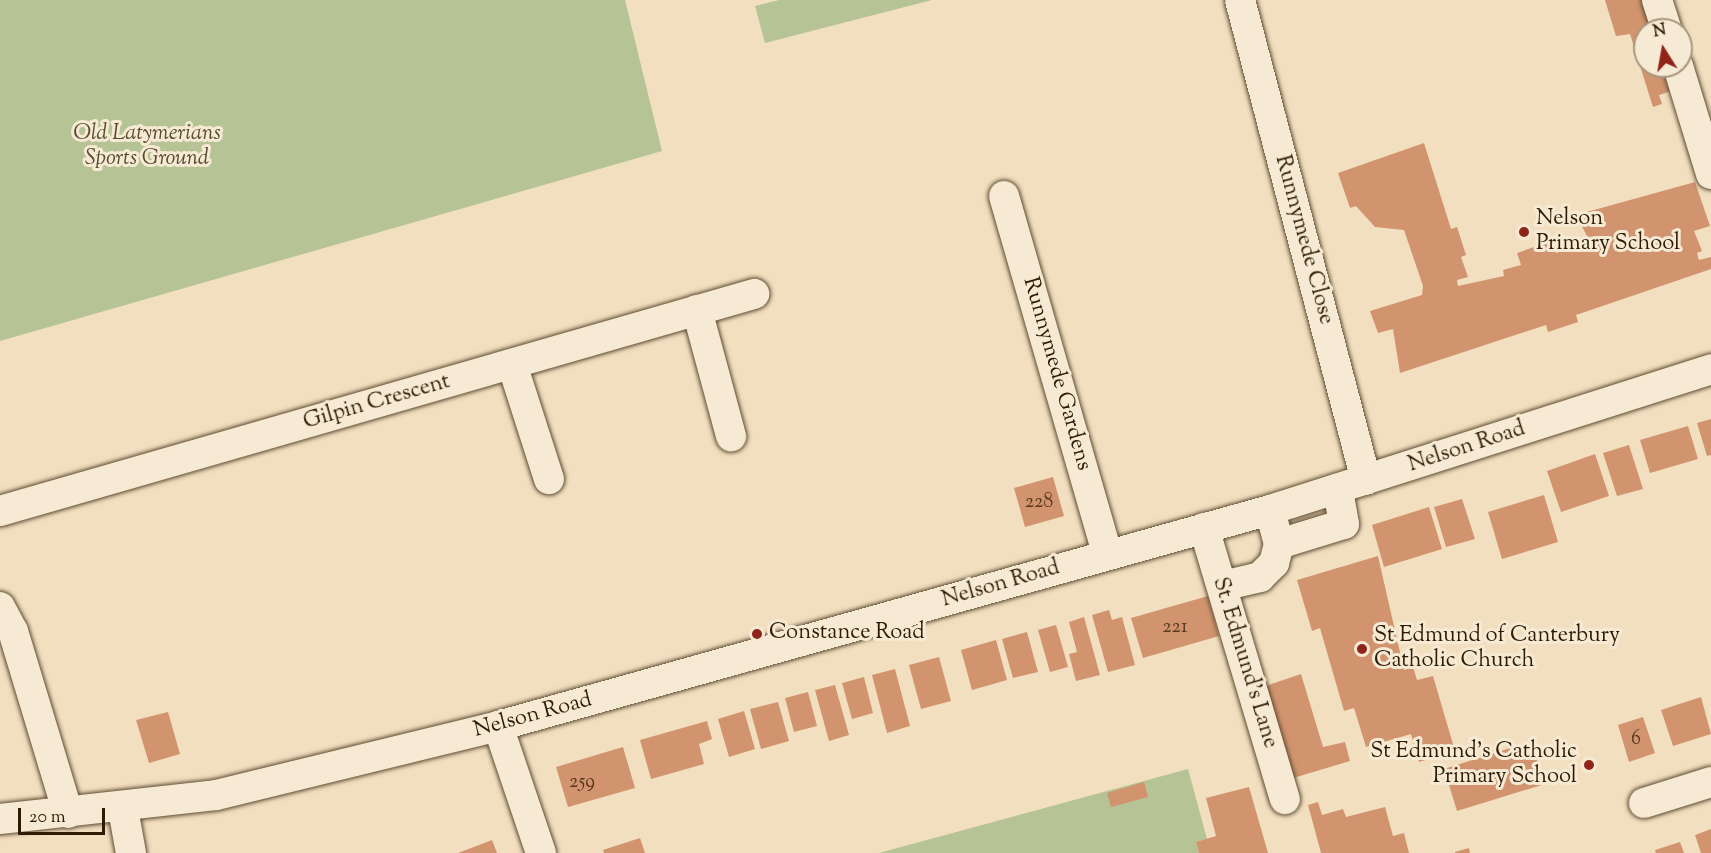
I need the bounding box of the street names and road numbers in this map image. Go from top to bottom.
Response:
street label: Runnymede Close [1268,152,1338,328]
street label: Runnymede Gardens [1016,274,1096,474]
street label: Gilpin Crescent [301,369,453,437]
street label: Nelson Road [1405,417,1529,479]
street label: Nelson Road [939,556,1063,614]
street label: St. Edmund's Lane [1205,574,1283,752]
street label: Nelson Road [471,688,595,744]

